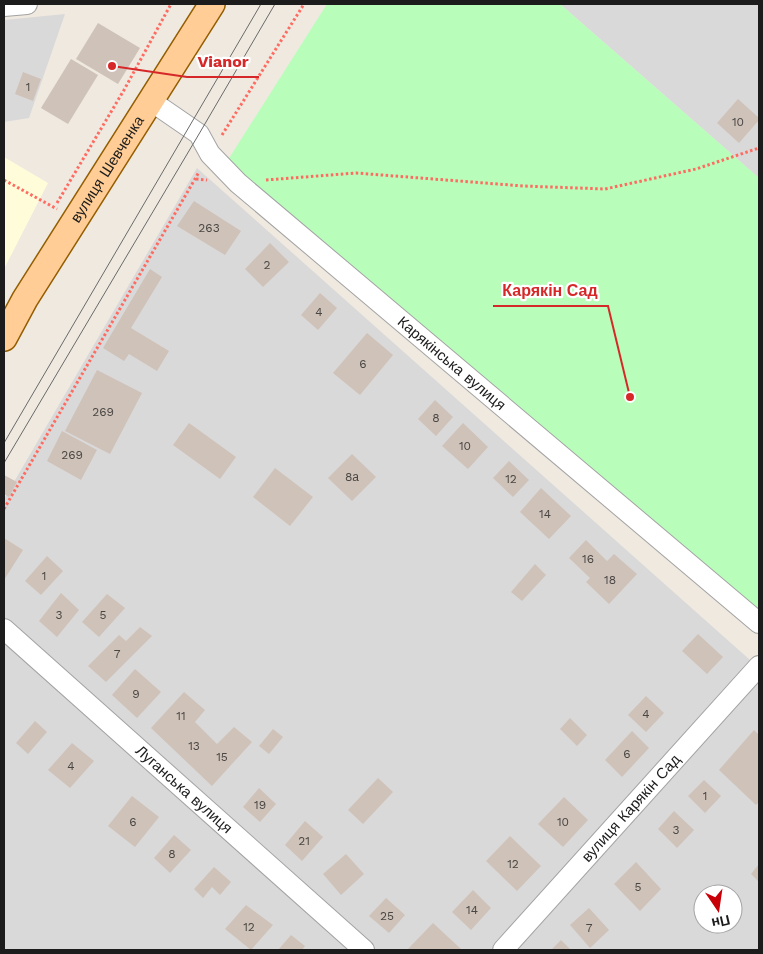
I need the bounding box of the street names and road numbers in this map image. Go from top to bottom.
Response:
street label: вулиця Шевченка [67,112,148,226]
street label: Карякінська вулиця [394,313,509,414]
street label: Луганська вулиця [132,742,236,837]
street label: вулиця Карякін Сад [578,750,684,866]

